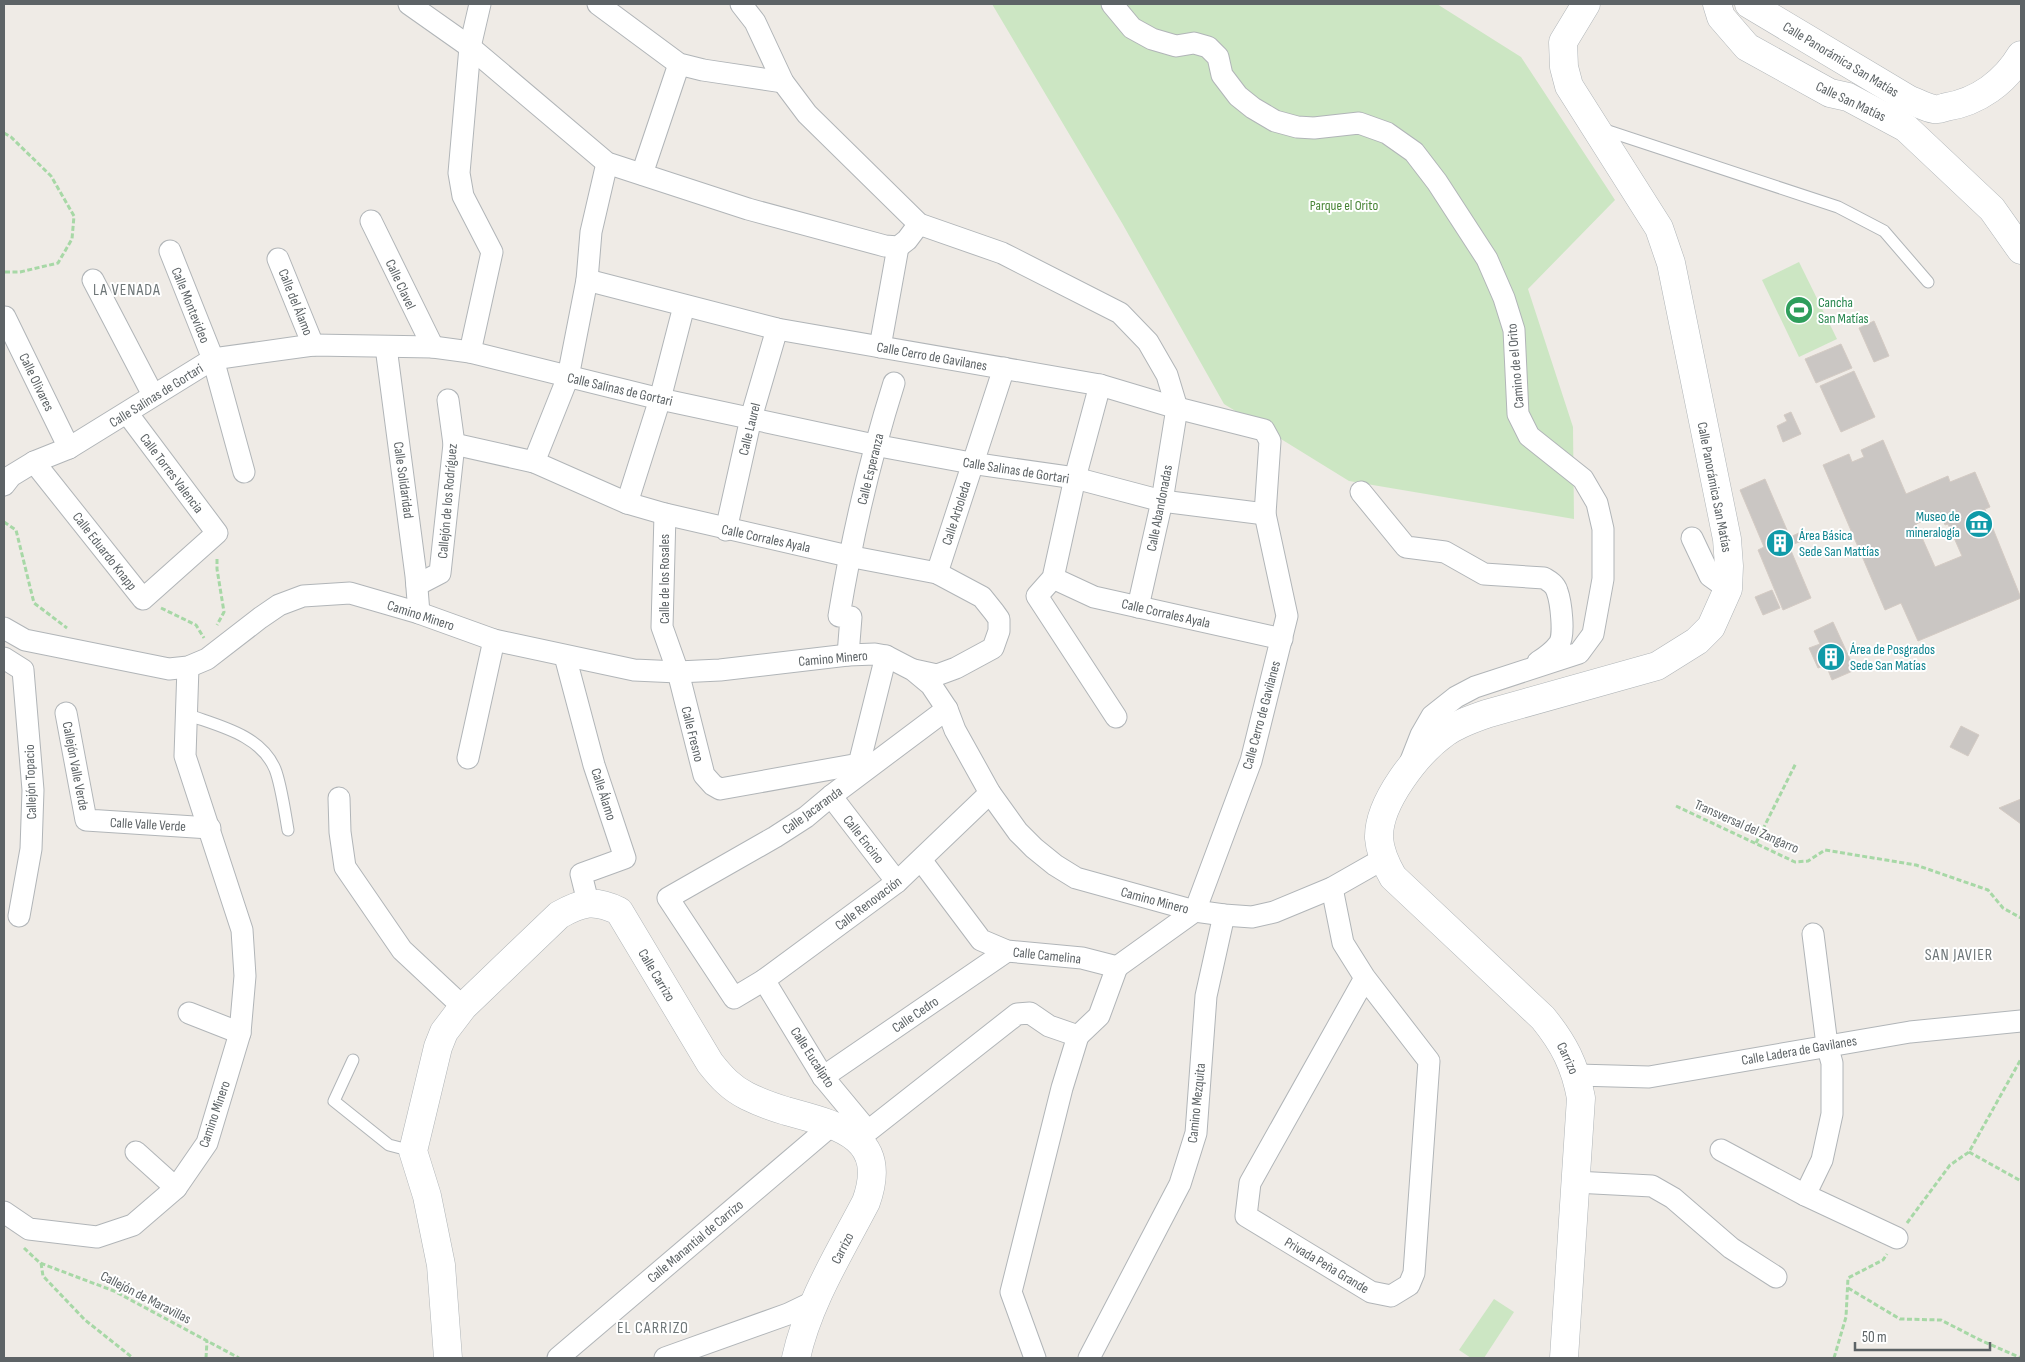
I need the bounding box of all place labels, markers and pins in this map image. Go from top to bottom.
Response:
place label: Cancha San Matías [1818,294,1869,327]
sports icon: Cancha San Matías [1784,295,1814,325]
place label: Museo de mineralogía [1906,508,1960,541]
museum icon: Museo de mineralogía [1964,509,1994,539]
place label: Área Básica Sede San Mattías [1798,527,1879,560]
building icon: Área Básica Sede San Mattías [1765,528,1795,558]
place label: Área de Posgrados Sede San Matías [1849,641,1935,674]
building icon: Área de Posgrados Sede San Matías [1816,642,1846,672]

